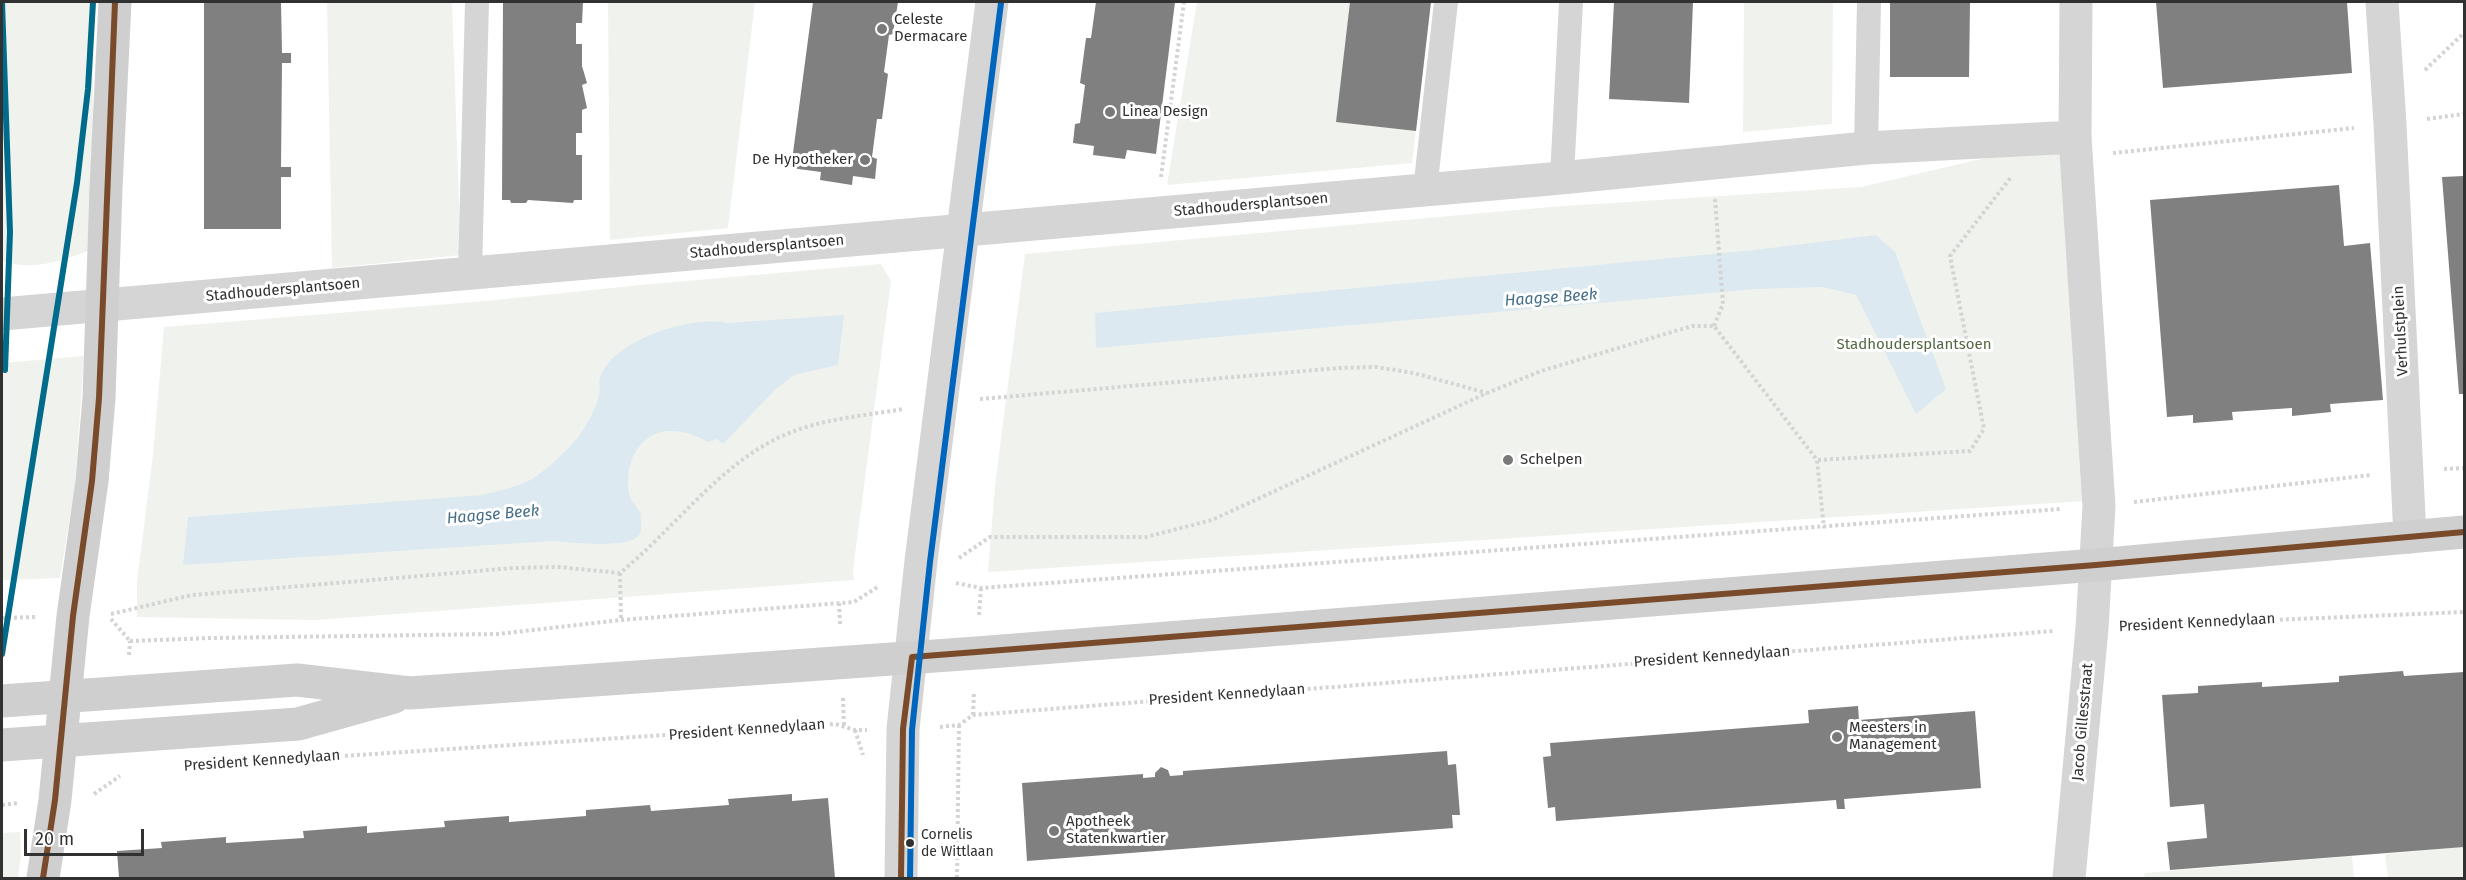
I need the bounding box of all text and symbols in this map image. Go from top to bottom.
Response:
place label: Celeste Dermacare [894,11,967,46]
marker: Celeste Dermacare [875,22,889,36]
place label: Linea Design [1122,103,1208,121]
marker: Linea Design [1103,105,1117,119]
place label: De Hypotheker [752,151,853,169]
marker: De Hypotheker [858,153,872,167]
street label: Stadhoudersplantsoen [1173,189,1329,221]
street label: Stadhoudersplantsoen [689,231,845,263]
street label: Stadhoudersplantsoen [205,274,361,306]
water label: Haagse Beek [1504,285,1598,311]
street label: Verhulstplein [2390,285,2412,377]
park label: Stadhoudersplantsoen [1837,336,1991,354]
place label: Schelpen [1520,451,1583,469]
marker: Schelpen [1501,453,1515,467]
water label: Haagse Beek [446,501,540,529]
street label: President Kennedylaan [2118,610,2276,636]
street label: President Kennedylaan [1633,643,1791,671]
street label: Jacob Gillesstraat [2069,662,2097,782]
street label: President Kennedylaan [1148,681,1306,709]
street label: President Kennedylaan [668,716,826,744]
place label: Meesters in Management [1849,719,1937,754]
marker: Meesters in Management [1830,730,1844,744]
street label: President Kennedylaan [183,747,341,775]
place label: Apotheek Statenkwartier [1066,813,1166,848]
scale bar [27,817,147,855]
marker: Apotheek Statenkwartier [1047,824,1061,838]
place label: Cornelis de Wittlaan [921,827,994,860]
text: 20 m [35,828,74,850]
marker: Cornelis de Wittlaan [904,837,916,849]

